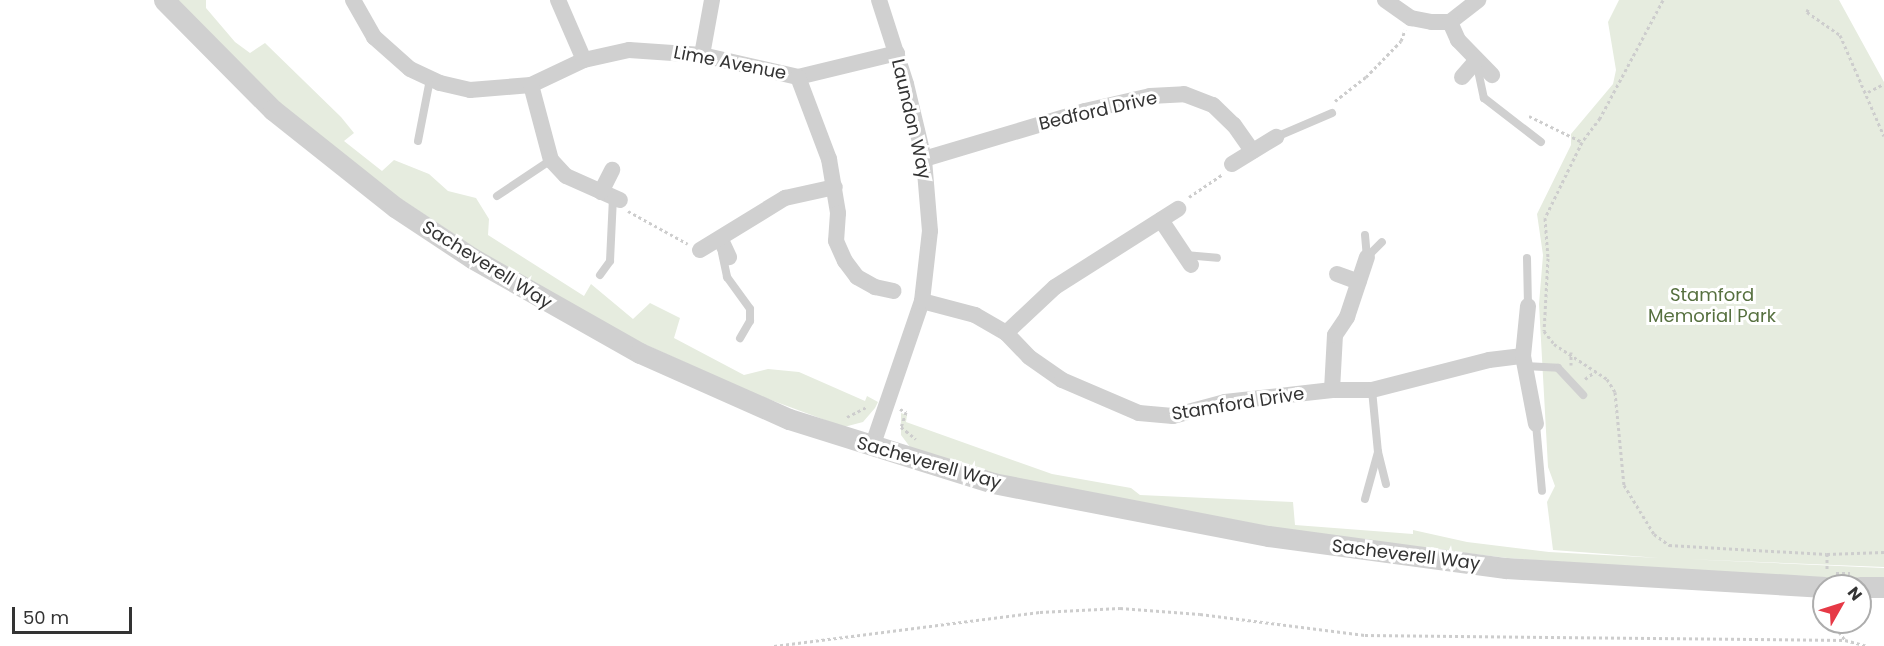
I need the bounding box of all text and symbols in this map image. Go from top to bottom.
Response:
street label: Lime Avenue [672,41,788,85]
street label: Laundon Way [887,57,935,181]
street label: Bedford Drive [1037,87,1159,135]
street label: Sacheverell Way [418,216,556,314]
park label: Stamford Memorial Park [1648,285,1776,328]
street label: Stamford Drive [1170,383,1306,425]
street label: Sacheverell Way [854,432,1004,494]
street label: Sacheverell Way [1331,535,1481,575]
north arrow [1812,574,1872,634]
text: N [1842,582,1868,606]
scale bar [15,595,135,633]
text: 50 m [23,605,69,630]

